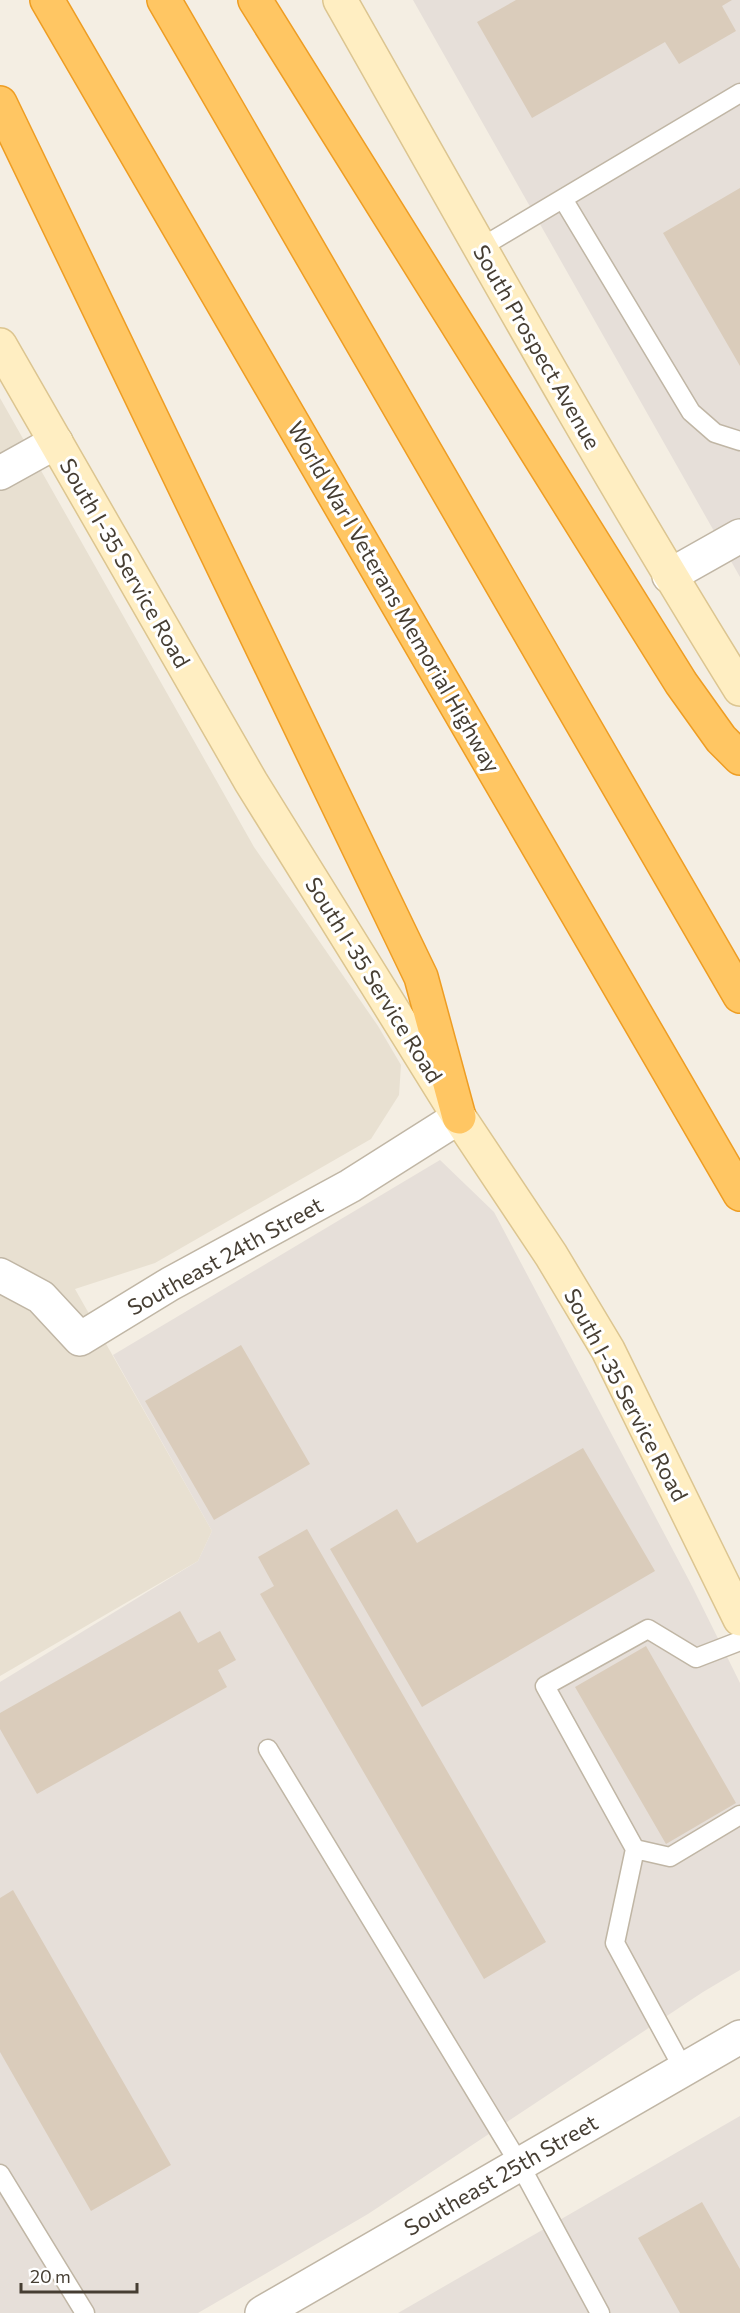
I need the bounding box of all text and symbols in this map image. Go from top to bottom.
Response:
street label: South Prospect Avenue [468,240,607,454]
street label: World War I Veterans Memorial Highway [282,416,506,777]
street label: South I-35 Service Road [54,453,196,672]
street label: South I-35 Service Road [300,872,449,1088]
street label: Southeast 24th Street [122,1191,327,1321]
street label: South I-35 Service Road [559,1284,694,1506]
street label: Southeast 25th Street [399,2108,602,2241]
scale bar [21,2256,136,2294]
text: 20 m [30,2265,71,2287]

